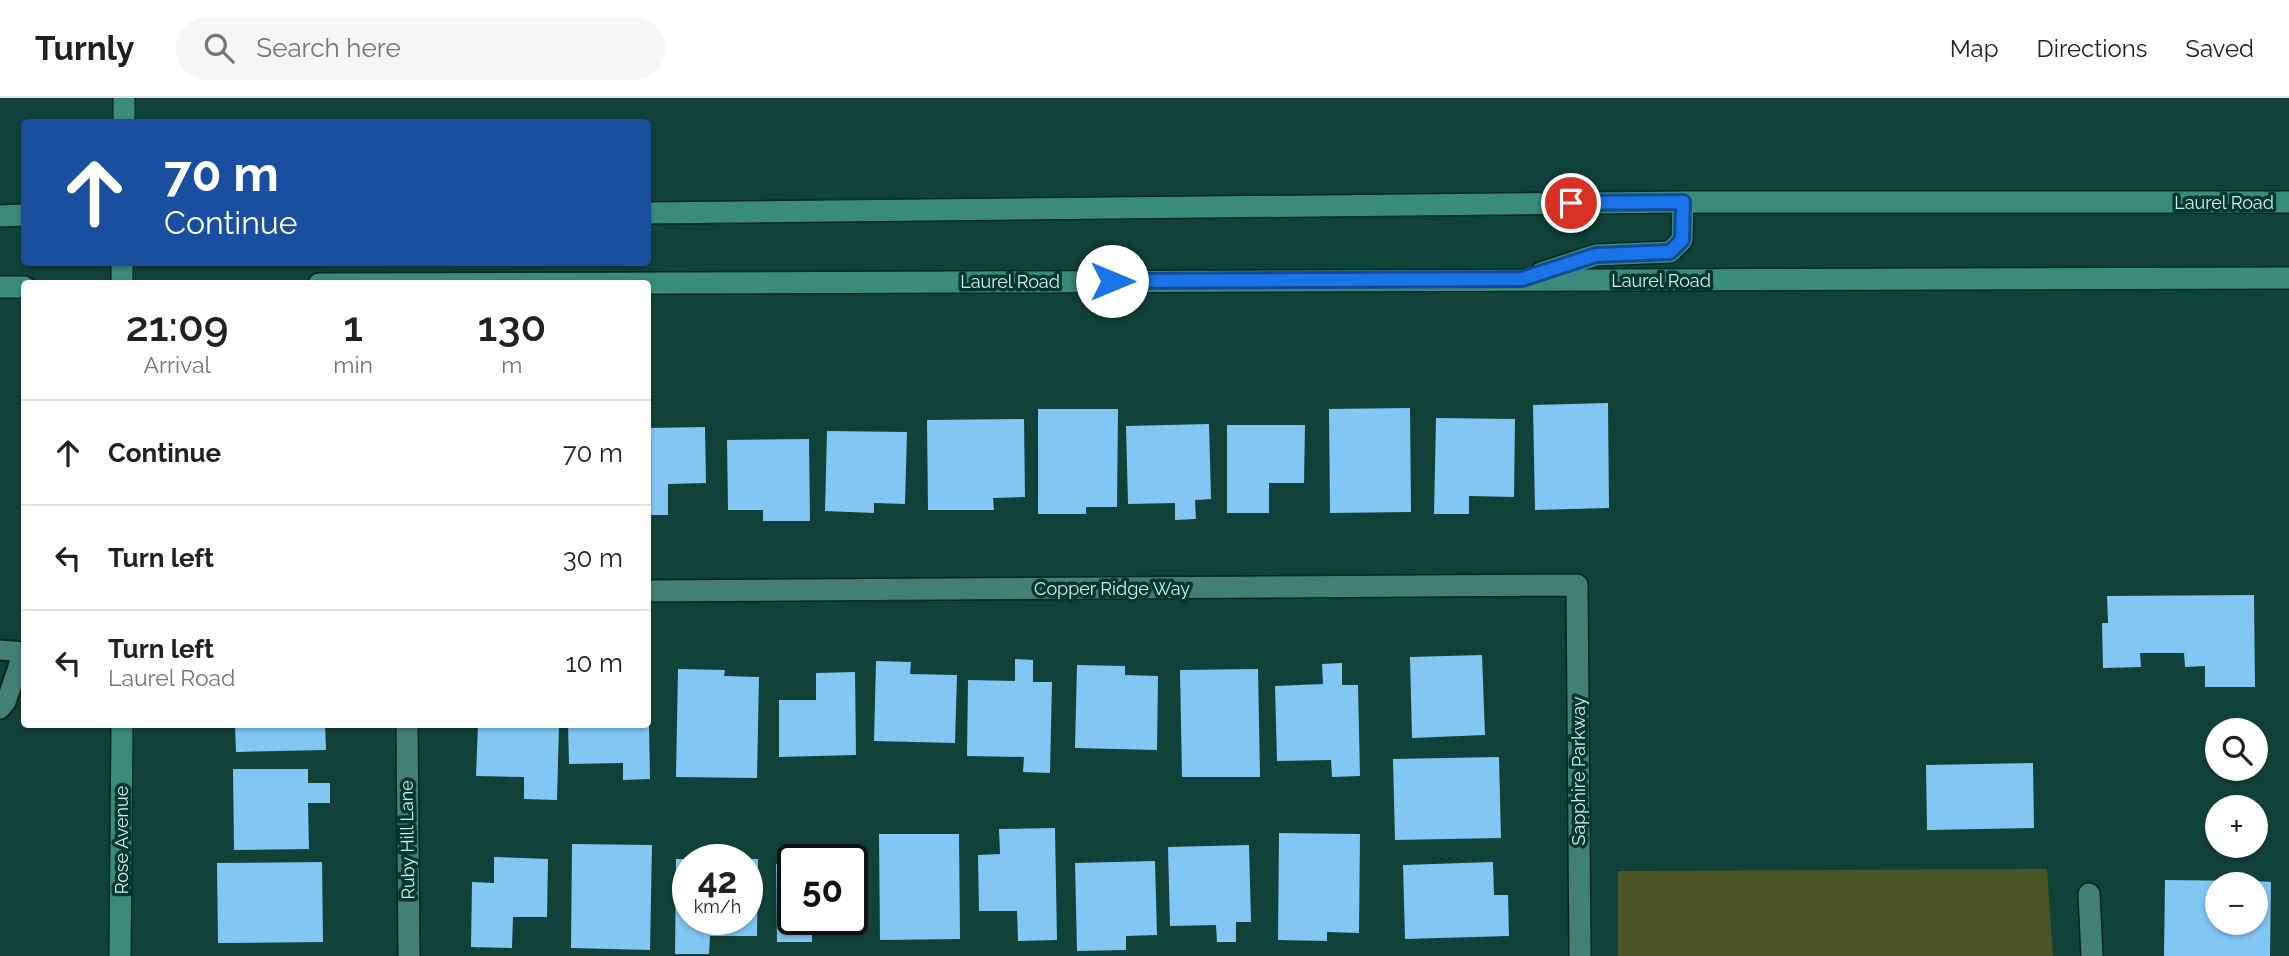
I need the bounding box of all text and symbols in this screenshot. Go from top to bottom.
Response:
search box [176,17,666,80]
text: Turnly [35,29,134,68]
icon: search [200,29,238,67]
text: Search here [256,33,401,63]
text: Map [1950,34,1999,63]
text: Directions [2037,34,2147,63]
text: Saved [2185,34,2254,63]
text: 70 m [164,145,279,202]
icon: ahead [49,147,140,238]
pin [1541,173,1601,233]
icon: arrive [1552,184,1590,222]
street label: Laurel Road [2174,192,2274,213]
text: Continue [164,204,298,241]
position arrow [1075,244,1149,318]
street label: Laurel Road [1611,270,1711,291]
street label: Laurel Road [960,271,1060,292]
text: 21:09 [126,302,229,351]
text: 1 [343,302,363,351]
text: 130 [478,302,546,351]
text: Arrival [143,351,211,378]
text: min [333,351,373,378]
text: m [501,351,522,378]
icon: ahead [49,434,87,472]
text: Continue [108,438,221,468]
text: 70 m [563,438,623,468]
icon: left [49,539,87,577]
text: Turn left [108,543,214,573]
text: 30 m [563,543,623,573]
street label: Copper Ridge Way [1034,578,1190,599]
text: Turn left [108,634,214,664]
icon: left [49,644,87,682]
text: 10 m [565,648,623,678]
text: Laurel Road [108,664,235,691]
street label: Sapphire Parkway [1568,696,1589,846]
map controls [2205,718,2268,935]
button: search [2205,718,2268,781]
street label: Ruby Hill Lane [395,780,419,900]
street label: Rose Avenue [111,785,132,894]
button: + [2205,795,2268,858]
speed limit sign: 50 [777,844,868,935]
text: 42 [698,860,737,901]
button: − [2205,872,2268,935]
text: km/h [694,896,741,917]

